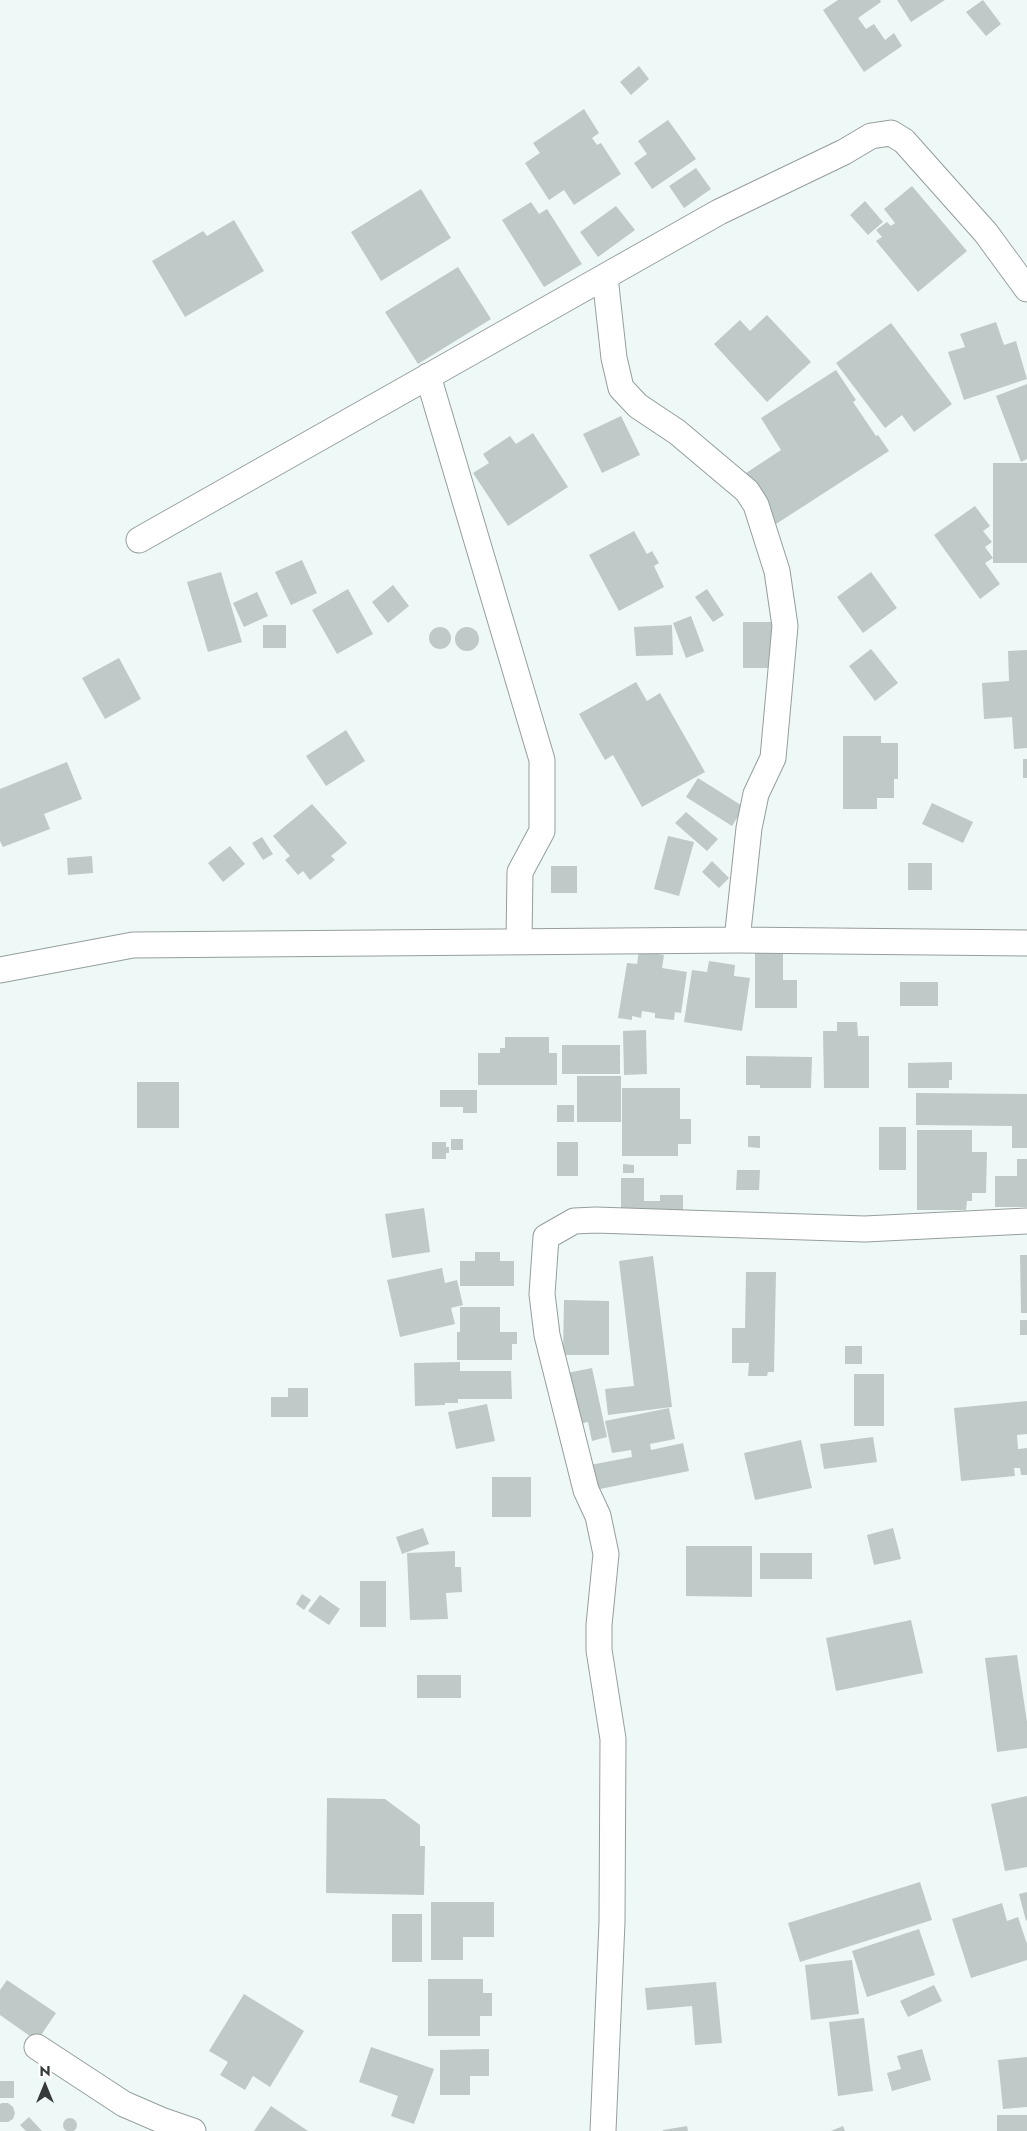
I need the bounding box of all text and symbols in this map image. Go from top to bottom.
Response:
north arrow [20,2061,70,2111]
text: N [39,2061,51,2081]

